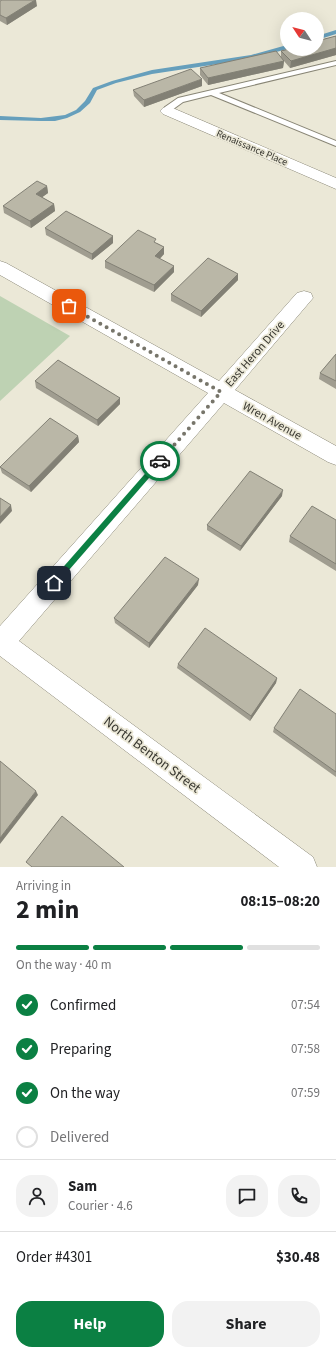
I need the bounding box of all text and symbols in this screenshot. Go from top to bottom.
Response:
north arrow [280,12,324,56]
map controls [280,12,324,56]
street label: Renaissance Place [214,127,290,169]
pin [52,289,86,323]
icon: bag [58,295,80,317]
street label: East Heron Drive [221,317,289,391]
street label: Wren Avenue [239,398,305,444]
courier [140,441,180,481]
icon: car [149,450,171,472]
pin [37,566,71,600]
icon: home [43,572,65,594]
street label: North Benton Street [99,712,205,798]
text: Arriving in [16,877,71,895]
text: 2 min [16,891,79,928]
text: 08:15–08:20 [240,891,320,912]
text: On the way · 40 m [16,956,111,974]
icon: check [16,994,38,1016]
text: Confirmed [50,995,116,1016]
text: 07:54 [291,996,320,1014]
icon: check [16,1038,38,1060]
text: Preparing [50,1039,111,1060]
text: 07:58 [291,1040,320,1058]
icon: check [16,1082,38,1104]
text: On the way [50,1083,120,1104]
text: 07:59 [291,1084,320,1102]
text: Delivered [50,1127,109,1148]
button: person [16,1175,58,1217]
button: chat [226,1175,268,1217]
button: phone [278,1175,320,1217]
text: Sam [68,1176,97,1197]
text: Courier · 4.6 [68,1197,133,1215]
text: Order #4301 [16,1247,92,1268]
text: $30.48 [276,1247,320,1268]
button: Help [16,1301,164,1347]
button: Share [172,1301,320,1347]

